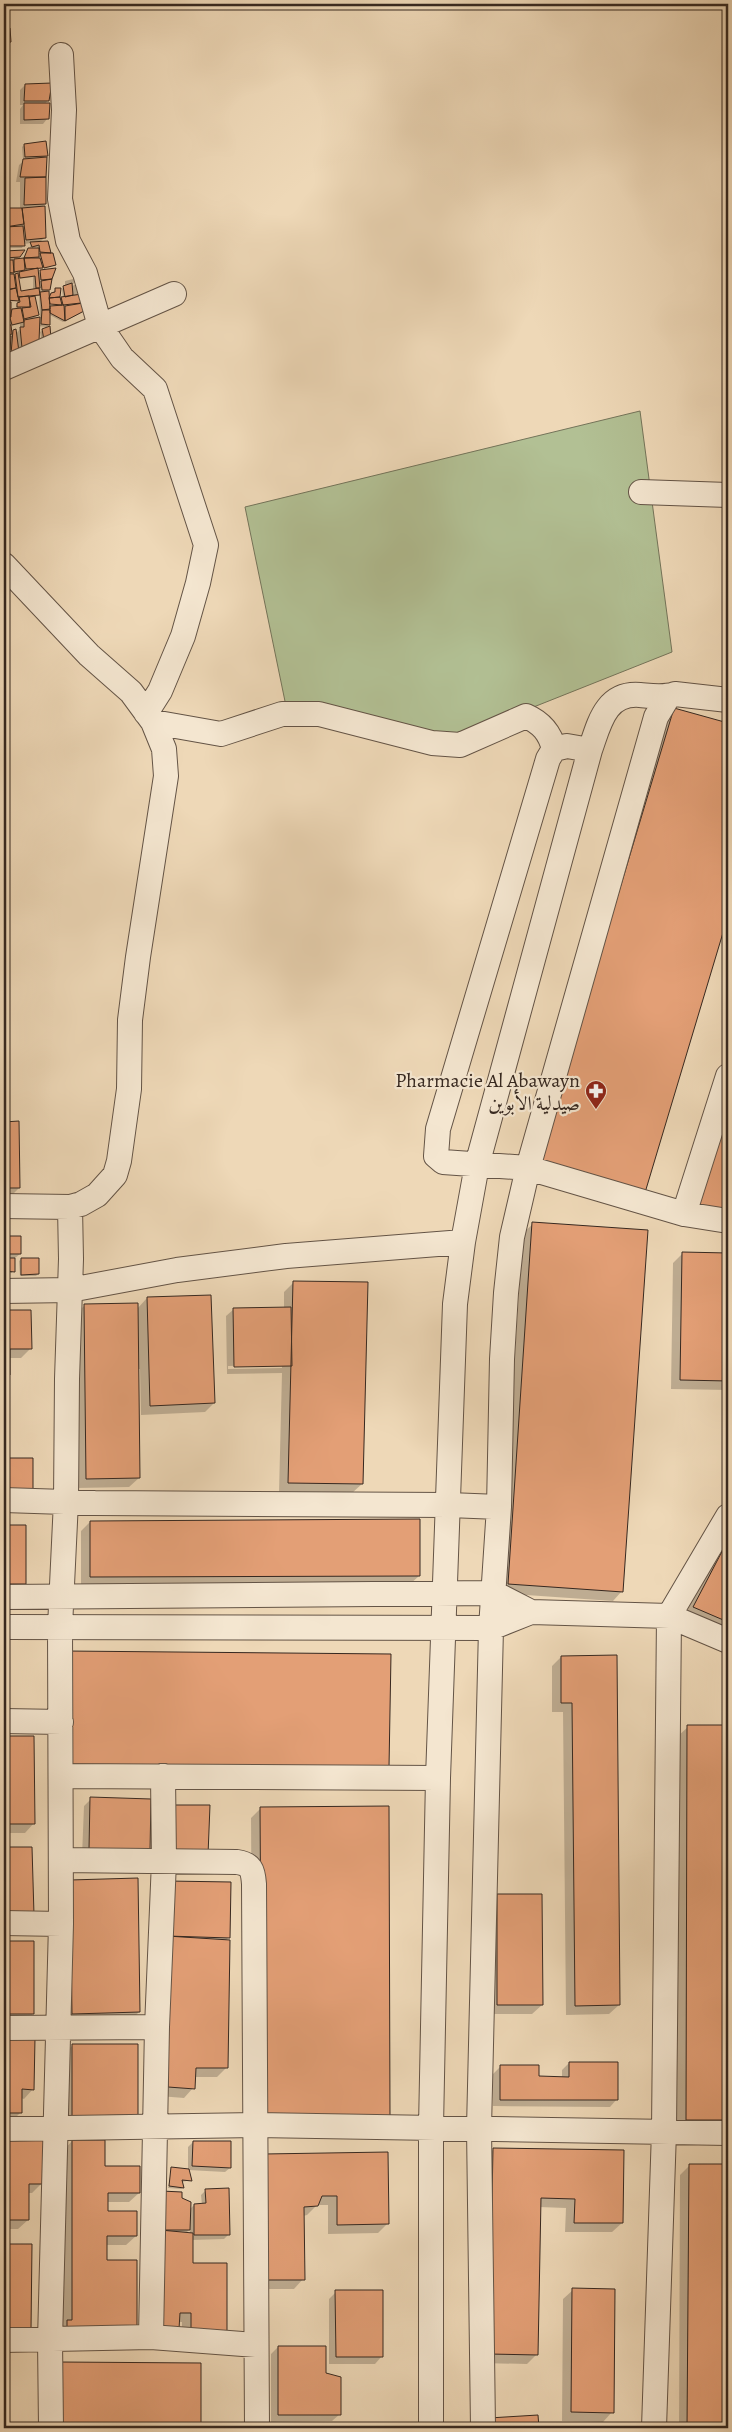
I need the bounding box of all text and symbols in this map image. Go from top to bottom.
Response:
place label: Pharmacie Al Abawayn صيدلية الأبوين [395,1067,580,1117]
pharmacy icon: Pharmacie Al Abawayn صيدلية الأبوين [584,1079,608,1110]

